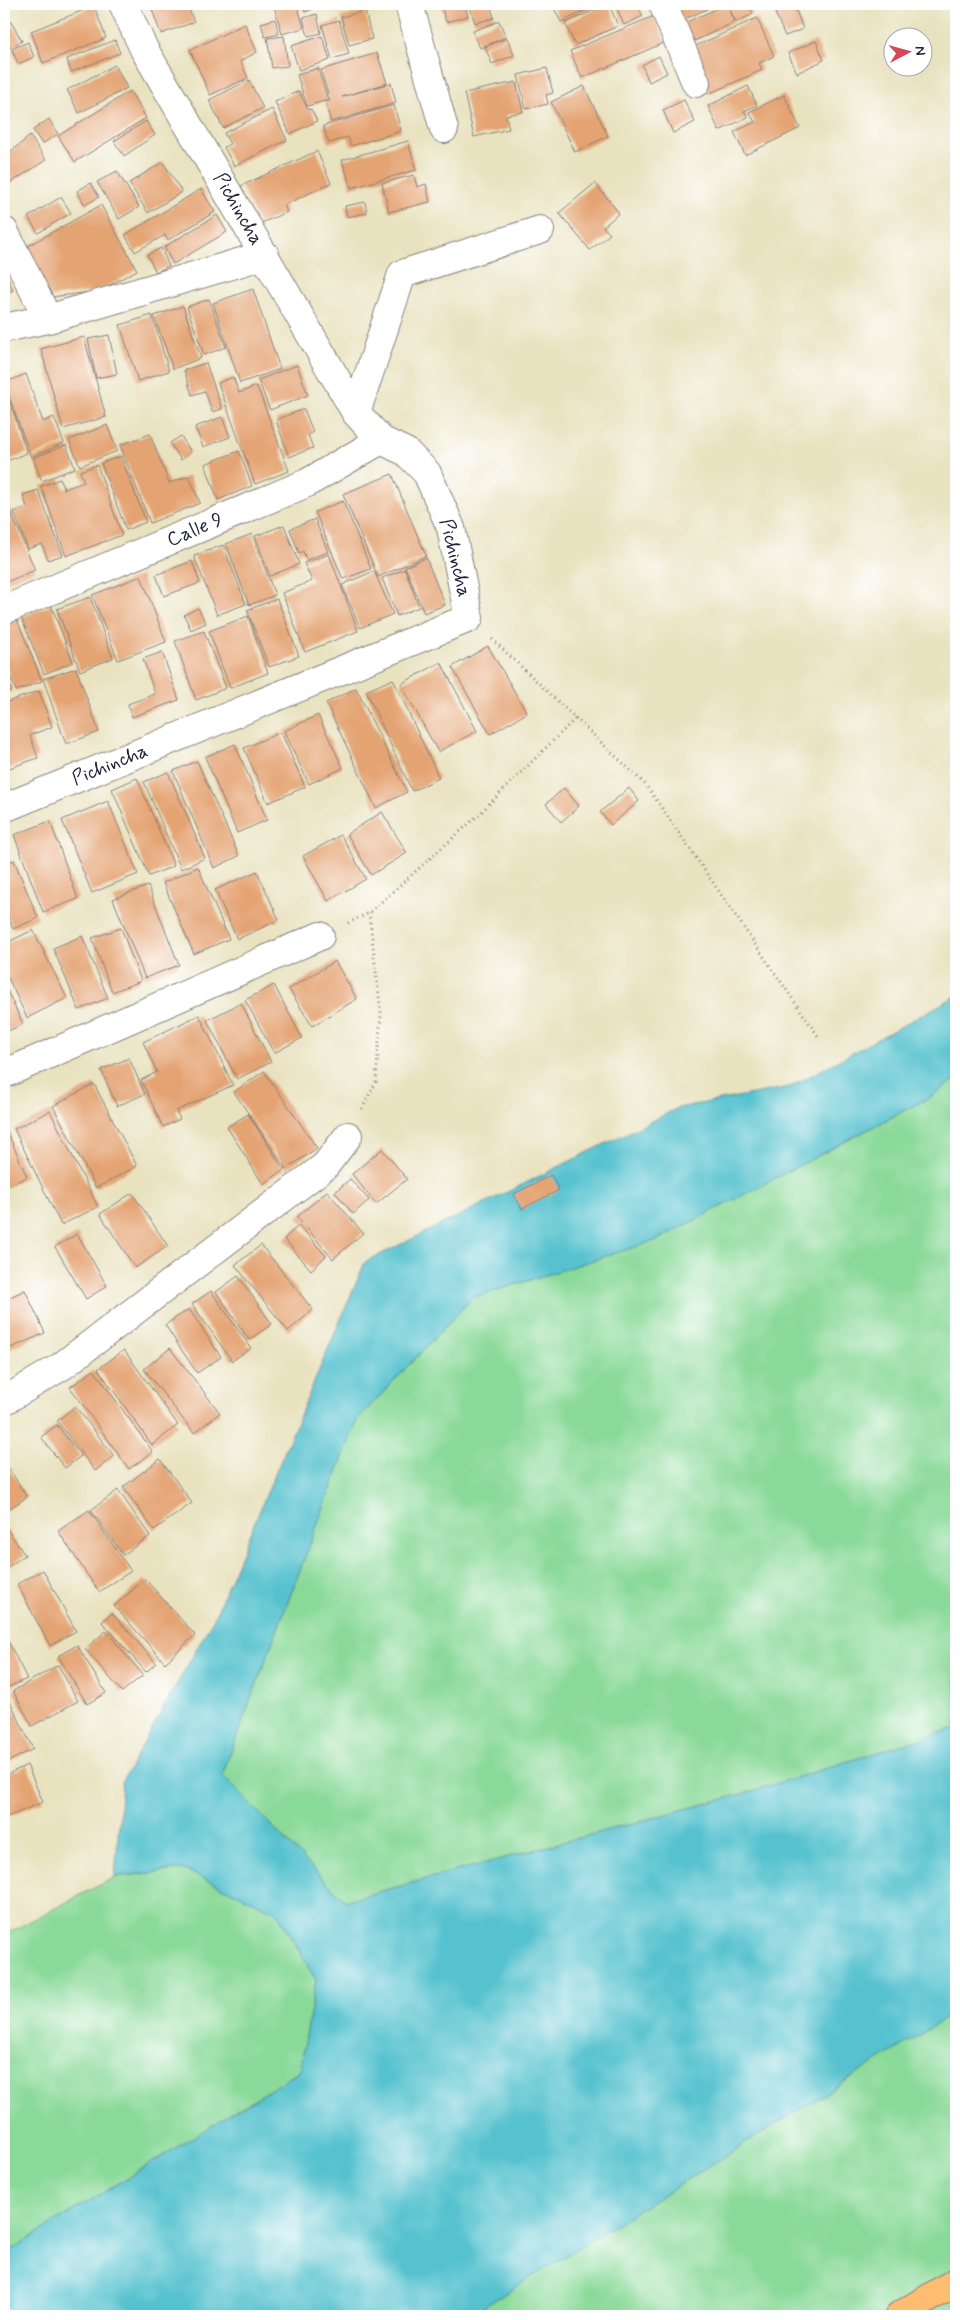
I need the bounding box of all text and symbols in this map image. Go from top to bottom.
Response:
north arrow [882,28,932,78]
text: N [910,45,929,56]
street label: Pichincha [206,168,270,250]
street label: Calle 9 [163,506,227,554]
street label: Pichincha [432,516,478,600]
street label: Pichincha [68,738,152,792]

